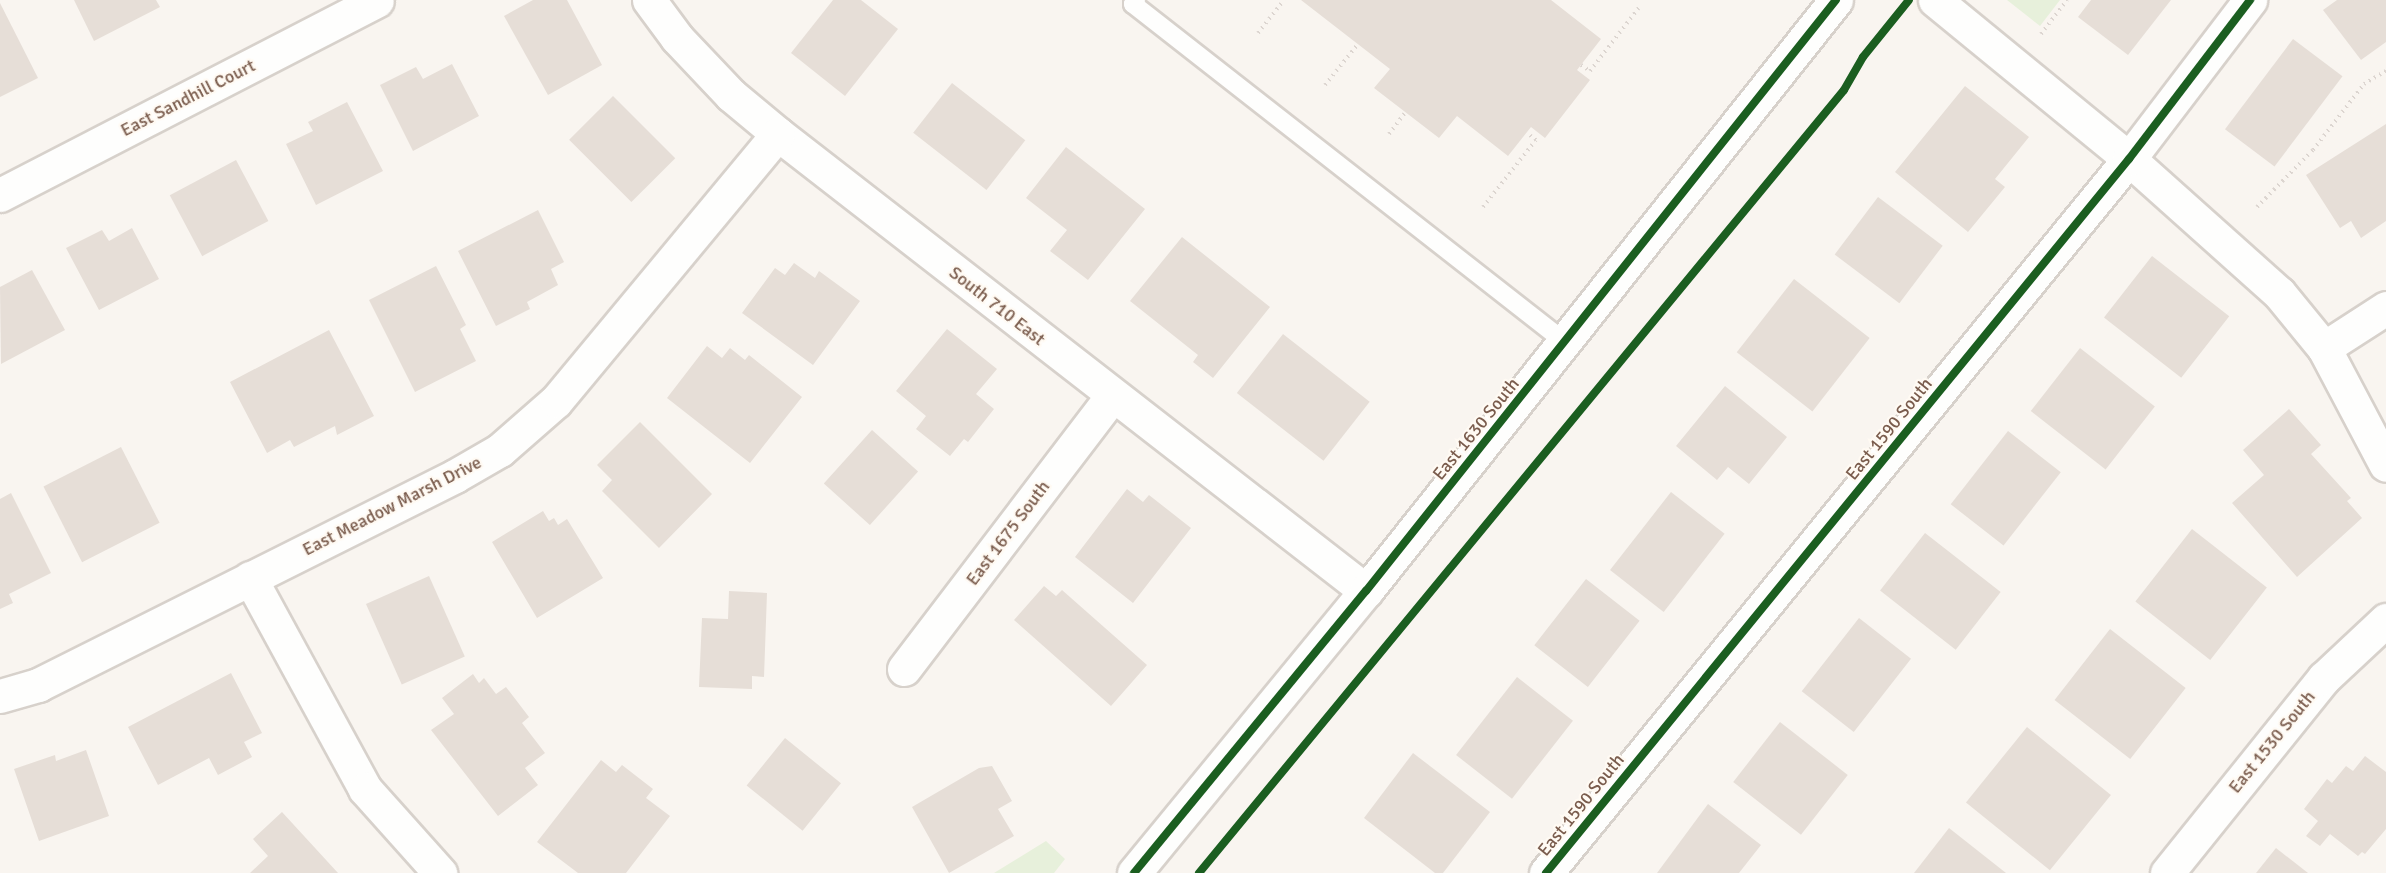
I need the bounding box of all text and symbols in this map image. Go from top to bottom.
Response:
street label: East Sandhill Court [117,55,259,141]
street label: South 710 East [945,262,1049,350]
street label: East 1630 South [1428,373,1524,485]
street label: East 1590 South [1841,373,1937,485]
street label: East Meadow Marsh Drive [299,451,485,561]
street label: East 1675 South [962,476,1054,590]
street label: East 1530 South [2224,686,2320,798]
street label: East 1590 South [1533,749,1629,861]

